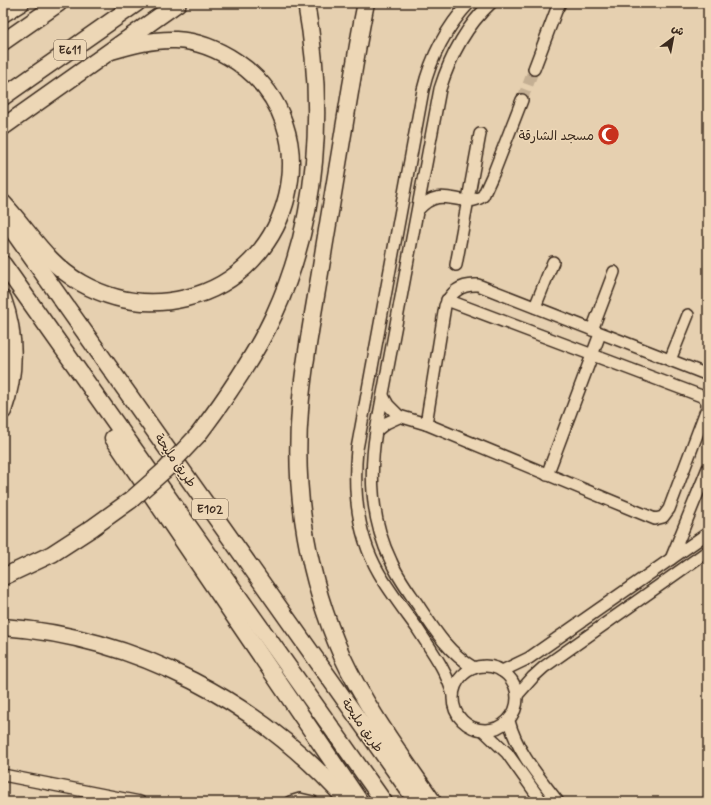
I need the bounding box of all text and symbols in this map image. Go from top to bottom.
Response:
north arrow [653,18,693,58]
text: ش [669,21,687,40]
road number: E611 [54,40,86,60]
mosque icon: مسجد الشارقة [596,122,622,148]
place label: مسجد الشارقة [519,128,594,145]
street label: طريق مليحة [150,431,199,491]
road number: E102 [192,499,228,519]
street label: طريق مليحة [337,696,386,756]

